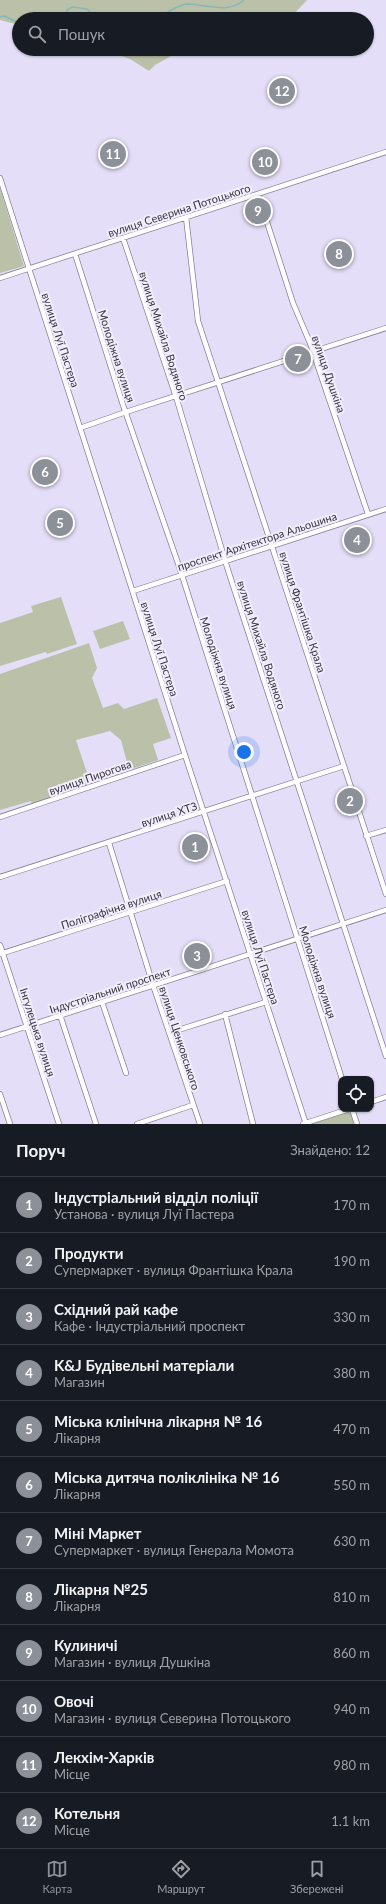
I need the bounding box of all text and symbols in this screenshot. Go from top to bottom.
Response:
search box [12,12,374,56]
icon: search [26,23,48,45]
text: Пошук [58,25,105,43]
pin: 12 [269,76,295,106]
pin: 11 [100,139,126,169]
pin: 10 [252,147,278,177]
street label: вулиця Северина Потоцького [106,181,252,239]
pin: 9 [245,196,271,226]
pin: 8 [326,239,352,269]
street label: вулиця Михайла Водяного [137,270,191,402]
street label: вулиця Луї Пастера [40,291,82,389]
street label: Молодіжна вулиця [96,308,138,404]
street label: вулиця Душкіна [310,334,348,414]
pin: 7 [285,344,311,374]
pin: 6 [32,457,58,487]
pin: 5 [47,508,73,538]
street label: проспект Архітектора Альошина [176,509,338,573]
pin: 4 [344,525,370,555]
street label: вулиця Франтішка Крала [277,550,329,674]
street label: вулиця Михайла Водяного [235,579,289,711]
street label: вулиця Луї Пастера [139,600,181,698]
street label: Молодіжна вулиця [198,615,240,711]
your location [234,742,254,762]
street label: вулиця Пирогова [47,757,133,797]
pin: 2 [337,786,363,816]
street label: вулиця ХТЗ [139,799,199,829]
pin: 1 [182,832,208,862]
street label: Поліграфічна вулиця [59,887,163,931]
street label: вулиця Луї Пастера [240,908,282,1006]
street label: Молодіжна вулиця [297,924,339,1020]
pin: 3 [184,941,210,971]
street label: Індустріальний проспект [48,964,173,1016]
street label: вулиця Ценковського [157,984,203,1092]
street label: Інгулецька вулиця [18,986,58,1078]
map controls [338,1076,374,1112]
button: locate [338,1076,374,1112]
text: Поруч [16,1140,66,1161]
text: Знайдено: 12 [290,1142,370,1158]
text: Індустріальний відділ поліції [54,1188,258,1206]
text: 1 [25,1197,33,1213]
text: 170 m [333,1197,370,1213]
text: Установа · вулиця Луї Пастера [54,1206,234,1222]
text: Продукти [54,1244,124,1262]
text: 2 [25,1253,33,1269]
text: 190 m [333,1253,370,1269]
text: Супермаркет · вулиця Франтішка Крала [54,1262,293,1278]
text: Східний рай кафе [54,1300,178,1318]
text: 3 [25,1309,33,1325]
text: 330 m [333,1309,370,1325]
text: Кафе · Індустріальний проспект [54,1318,245,1334]
text: K&J Будівельні матеріали [54,1356,234,1374]
text: 4 [25,1365,33,1381]
text: 380 m [333,1365,370,1381]
text: Магазин [54,1374,105,1390]
text: Міська клінічна лікарня № 16 [54,1412,262,1430]
text: 5 [25,1421,33,1437]
text: 470 m [333,1421,370,1437]
text: Лікарня [54,1430,101,1446]
text: Міська дитяча поліклініка № 16 [54,1468,279,1486]
text: 6 [25,1477,33,1493]
text: 550 m [333,1477,370,1493]
text: Лікарня [54,1486,101,1502]
text: Міні Маркет [54,1524,142,1542]
text: 7 [25,1533,33,1549]
text: 630 m [333,1533,370,1549]
text: Супермаркет · вулиця Генерала Момота [54,1542,294,1558]
text: Лікарня №25 [54,1580,148,1598]
text: 8 [25,1589,33,1605]
text: 810 m [333,1589,370,1605]
text: Лікарня [54,1598,101,1614]
text: Кулиничі [54,1636,118,1654]
text: 9 [25,1645,33,1661]
text: 860 m [333,1645,370,1661]
text: Магазин · вулиця Душкіна [54,1654,210,1670]
text: Овочі [54,1692,94,1710]
text: 10 [21,1701,37,1717]
text: 940 m [333,1701,370,1717]
text: Магазин · вулиця Северина Потоцького [54,1710,291,1726]
text: Лекхім-Харків [54,1748,154,1766]
text: 11 [21,1757,37,1773]
text: 980 m [333,1757,370,1773]
text: Місце [54,1766,90,1782]
text: Котельня [54,1804,120,1822]
text: 12 [21,1813,37,1829]
text: 1.1 km [331,1813,370,1829]
text: Місце [54,1822,90,1838]
tab: Карта [42,1858,72,1895]
tab: Маршрут [157,1858,205,1895]
tab: Збережені [290,1858,344,1895]

